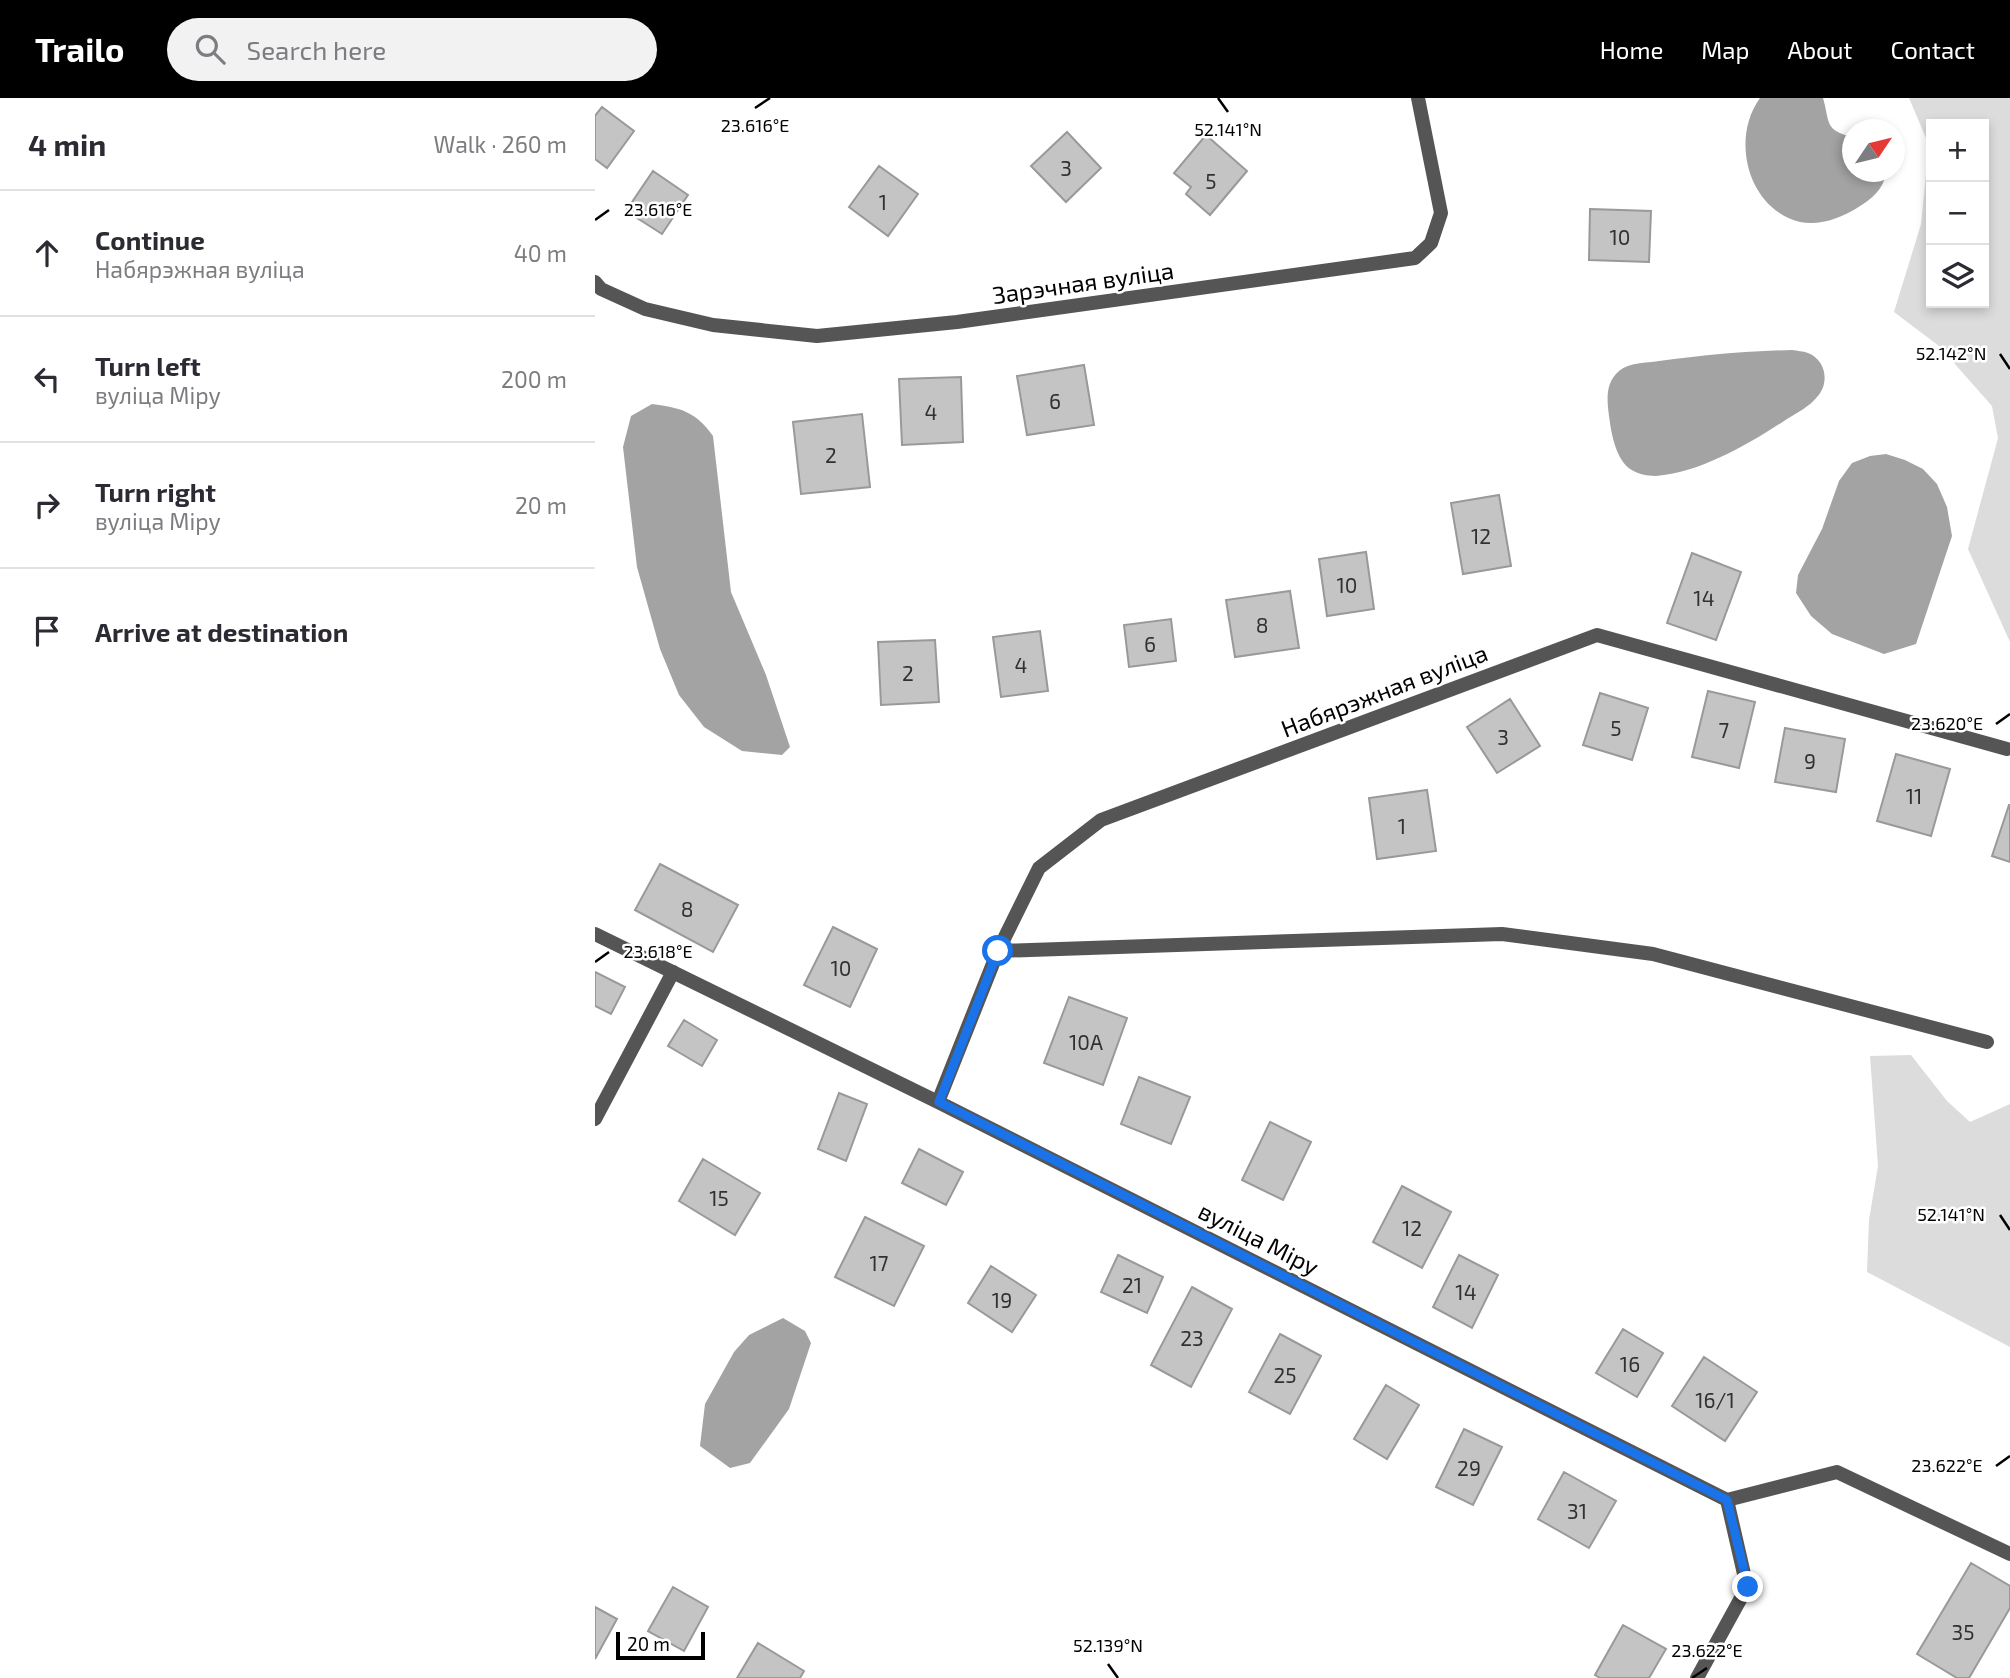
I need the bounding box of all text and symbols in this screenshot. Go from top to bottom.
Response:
search box [167,18,657,81]
text: Trailo [35,29,125,69]
icon: search [191,30,229,68]
text: Search here [247,34,386,65]
text: Home [1600,35,1663,64]
text: Map [1701,35,1749,64]
text: About [1787,35,1853,64]
text: Contact [1891,35,1975,64]
text: 23.616°E [721,114,789,136]
text: 52.141°N [1194,118,1262,140]
north arrow [1842,119,1905,182]
map controls [1926,119,1989,308]
button: + [1926,119,1989,182]
text: 4 min [28,126,106,162]
text: Walk · 260 m [434,130,567,158]
house number: 3 [1060,155,1072,180]
house number: 5 [1205,168,1217,193]
button: − [1926,182,1989,245]
house number: 1 [879,189,887,214]
text: 23.616°E [624,198,692,220]
text: Continue [95,224,205,255]
house number: 10 [1609,224,1631,249]
icon: ahead [28,234,66,272]
text: 40 m [514,239,567,267]
button: layers [1926,245,1989,308]
text: Набярэжная вуліца [95,255,305,283]
street label: Зарэчная вуліца [990,255,1176,310]
text: 52.142°N [1916,342,1986,364]
text: Turn left [95,350,201,381]
icon: left [28,360,66,398]
text: 200 m [501,365,567,393]
text: вуліца Міру [95,381,221,409]
house number: 6 [1049,388,1061,413]
house number: 4 [925,399,937,424]
house number: 2 [825,442,837,467]
text: Turn right [95,476,216,507]
icon: right [28,486,66,524]
text: 20 m [515,491,567,519]
text: вуліца Міру [95,507,221,535]
house number: 12 [1471,523,1491,548]
house number: 10 [1336,572,1358,597]
house number: 14 [1693,585,1715,610]
icon: arrive [28,612,66,650]
house number: 8 [1256,612,1268,637]
text: Arrive at destination [95,616,348,647]
house number: 6 [1144,631,1156,656]
street label: Набярэжная вуліца [1277,637,1492,744]
house number: 4 [1015,652,1027,677]
house number: 2 [902,660,914,685]
text: 23.620°E [1911,712,1983,734]
house number: 5 [1610,715,1622,740]
house number: 7 [1719,717,1730,742]
house number: 3 [1497,724,1509,749]
house number: 9 [1804,748,1816,773]
house number: 11 [1906,783,1922,808]
house number: 1 [1398,813,1406,838]
house number: 8 [681,896,693,921]
route start [982,935,1013,966]
text: 23.618°E [623,940,693,962]
house number: 10 [830,955,852,980]
house number: 10А [1069,1029,1103,1054]
house number: 15 [709,1185,729,1210]
street label: вуліца Міру [1194,1195,1324,1282]
text: 52.141°N [1917,1203,1985,1225]
house number: 12 [1402,1215,1422,1240]
house number: 17 [869,1250,889,1275]
house number: 21 [1122,1272,1142,1297]
house number: 14 [1455,1279,1477,1304]
house number: 19 [992,1287,1012,1312]
house number: 23 [1180,1325,1204,1350]
house number: 16 [1620,1351,1640,1376]
house number: 25 [1273,1362,1297,1387]
house number: 16/1 [1695,1387,1735,1412]
text: 23.622°E [1911,1454,1983,1476]
house number: 29 [1457,1455,1481,1480]
house number: 31 [1567,1498,1587,1523]
route end [1732,1571,1763,1602]
house number: 35 [1952,1619,1974,1644]
scale bar [616,1629,705,1661]
text: 20 m [627,1632,670,1655]
text: 52.139°N [1073,1634,1143,1656]
text: 23.622°E [1671,1639,1743,1661]

